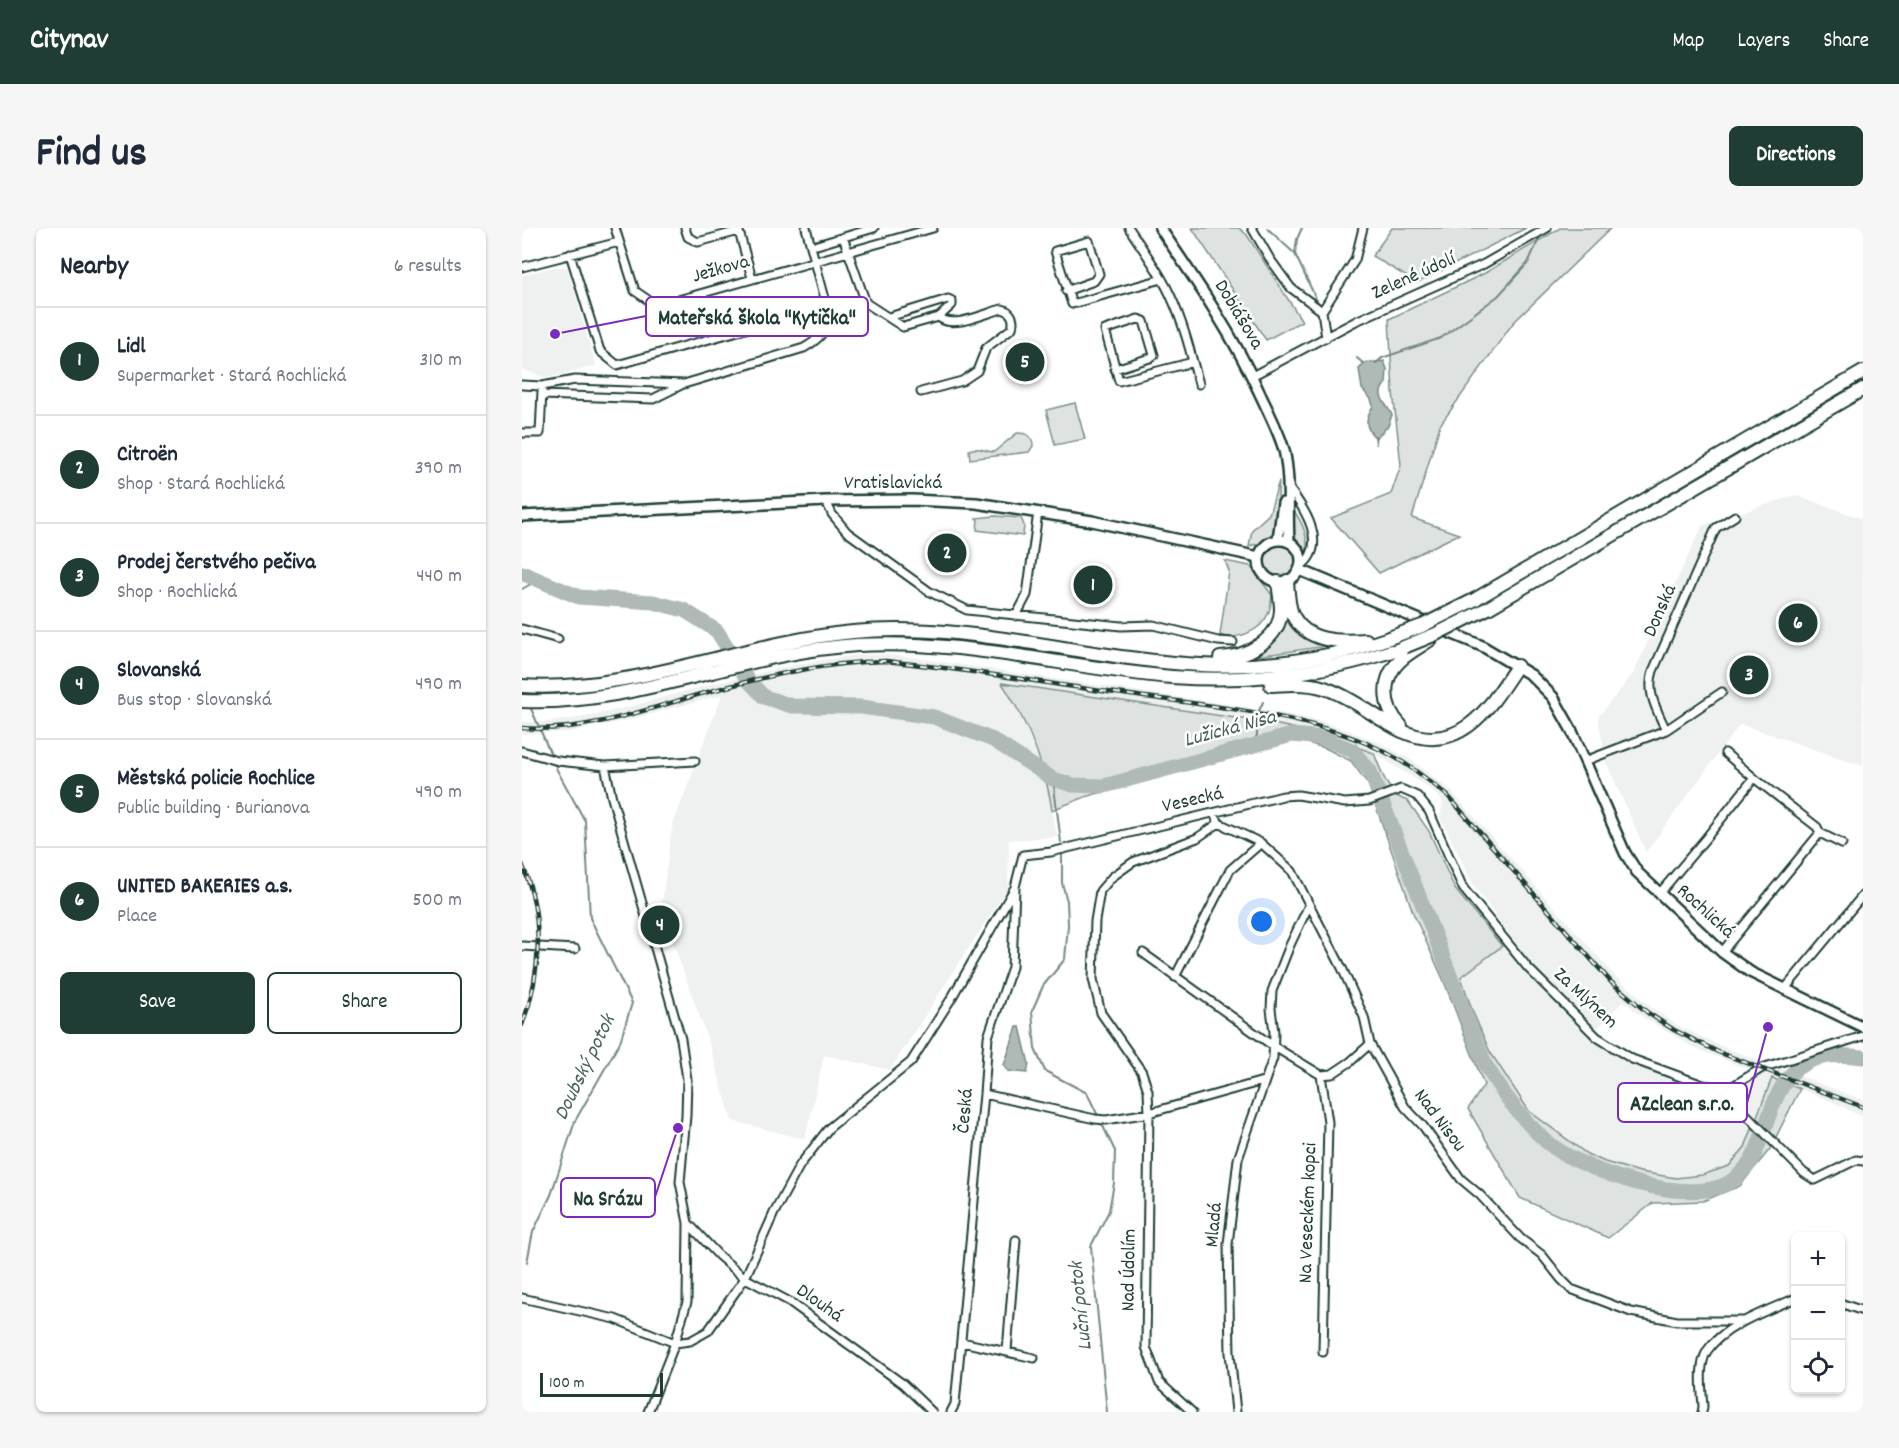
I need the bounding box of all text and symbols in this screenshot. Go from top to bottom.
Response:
text: Citynav [30,22,108,62]
text: Map [1673,27,1704,57]
text: Layers [1737,27,1790,57]
text: Share [1823,27,1869,57]
text: Find us [36,126,147,186]
button: Directions [1729,126,1863,186]
street label: Zelené údolí [1368,246,1462,308]
street label: Ježkova [689,248,753,291]
text: Nearby [60,249,128,286]
text: 6 results [394,253,462,281]
street label: Dobiášova [1206,275,1270,356]
callout: Mateřská škola "Kytička" [646,297,868,336]
text: Mateřská škola "Kytička" [658,305,856,335]
text: Lidl [117,332,146,363]
pin: 5 [1006,340,1044,384]
text: 1 [77,347,82,375]
text: 310 m [420,347,462,375]
text: Supermarket · Stará Rochlická [117,363,347,391]
text: Citroën [117,440,178,471]
text: 2 [75,455,84,483]
text: 390 m [415,455,462,483]
street label: Vratislavická [844,470,942,498]
text: Shop · Stará Rochlická [117,471,285,499]
pin: 2 [928,530,966,576]
text: Prodej čerstvého pečiva [117,548,316,579]
pin: 1 [1074,562,1112,608]
text: 3 [75,563,84,591]
text: 440 m [416,563,462,591]
text: Shop · Rochlická [117,579,237,607]
street label: Donská [1637,580,1685,642]
pin: 6 [1778,600,1818,646]
pin: 3 [1730,652,1768,698]
text: Slovanská [117,656,201,687]
text: 4 [75,671,84,699]
text: 490 m [415,671,462,699]
text: Bus stop · Slovanská [117,687,272,715]
water label: Lužická Nisa [1181,703,1280,757]
text: Městská policie Rochlice [117,764,315,795]
text: 5 [75,779,84,807]
text: 490 m [415,779,462,807]
street label: Vesecká [1160,780,1226,822]
text: Public building · Burianova [117,795,309,823]
text: UNITED BAKERIES a.s. [117,872,292,903]
street label: Rochlická [1669,878,1741,946]
text: 6 [75,887,84,915]
text: 500 m [413,887,462,915]
pin: 4 [640,902,680,948]
text: Place [117,903,157,931]
your location [1247,907,1276,936]
street label: Za Mlýnem [1547,962,1623,1036]
button: Save [60,972,255,1034]
button: Share [267,972,462,1034]
water label: Doubský potok [548,1008,625,1126]
callout: AZclean s.r.o. [1618,1083,1747,1122]
street label: Nad Nisou [1406,1084,1472,1158]
street label: Česká [950,1087,982,1135]
text: AZclean s.r.o. [1630,1091,1734,1121]
street label: Na Veseckém kopci [1293,1142,1325,1284]
callout: Na Srázu [561,1178,655,1217]
text: Na Srázu [573,1186,643,1216]
street label: Mladá [1199,1201,1231,1249]
street label: Nad Údolím [1115,1228,1145,1312]
map controls [1791,1232,1845,1394]
button: + [1791,1232,1845,1286]
water label: Luční potok [1062,1258,1102,1352]
street label: Dlouhá [790,1278,848,1330]
button: − [1791,1286,1845,1340]
button: locate [1791,1340,1845,1394]
scale bar [540,1370,663,1398]
text: 100 m [549,1372,585,1395]

